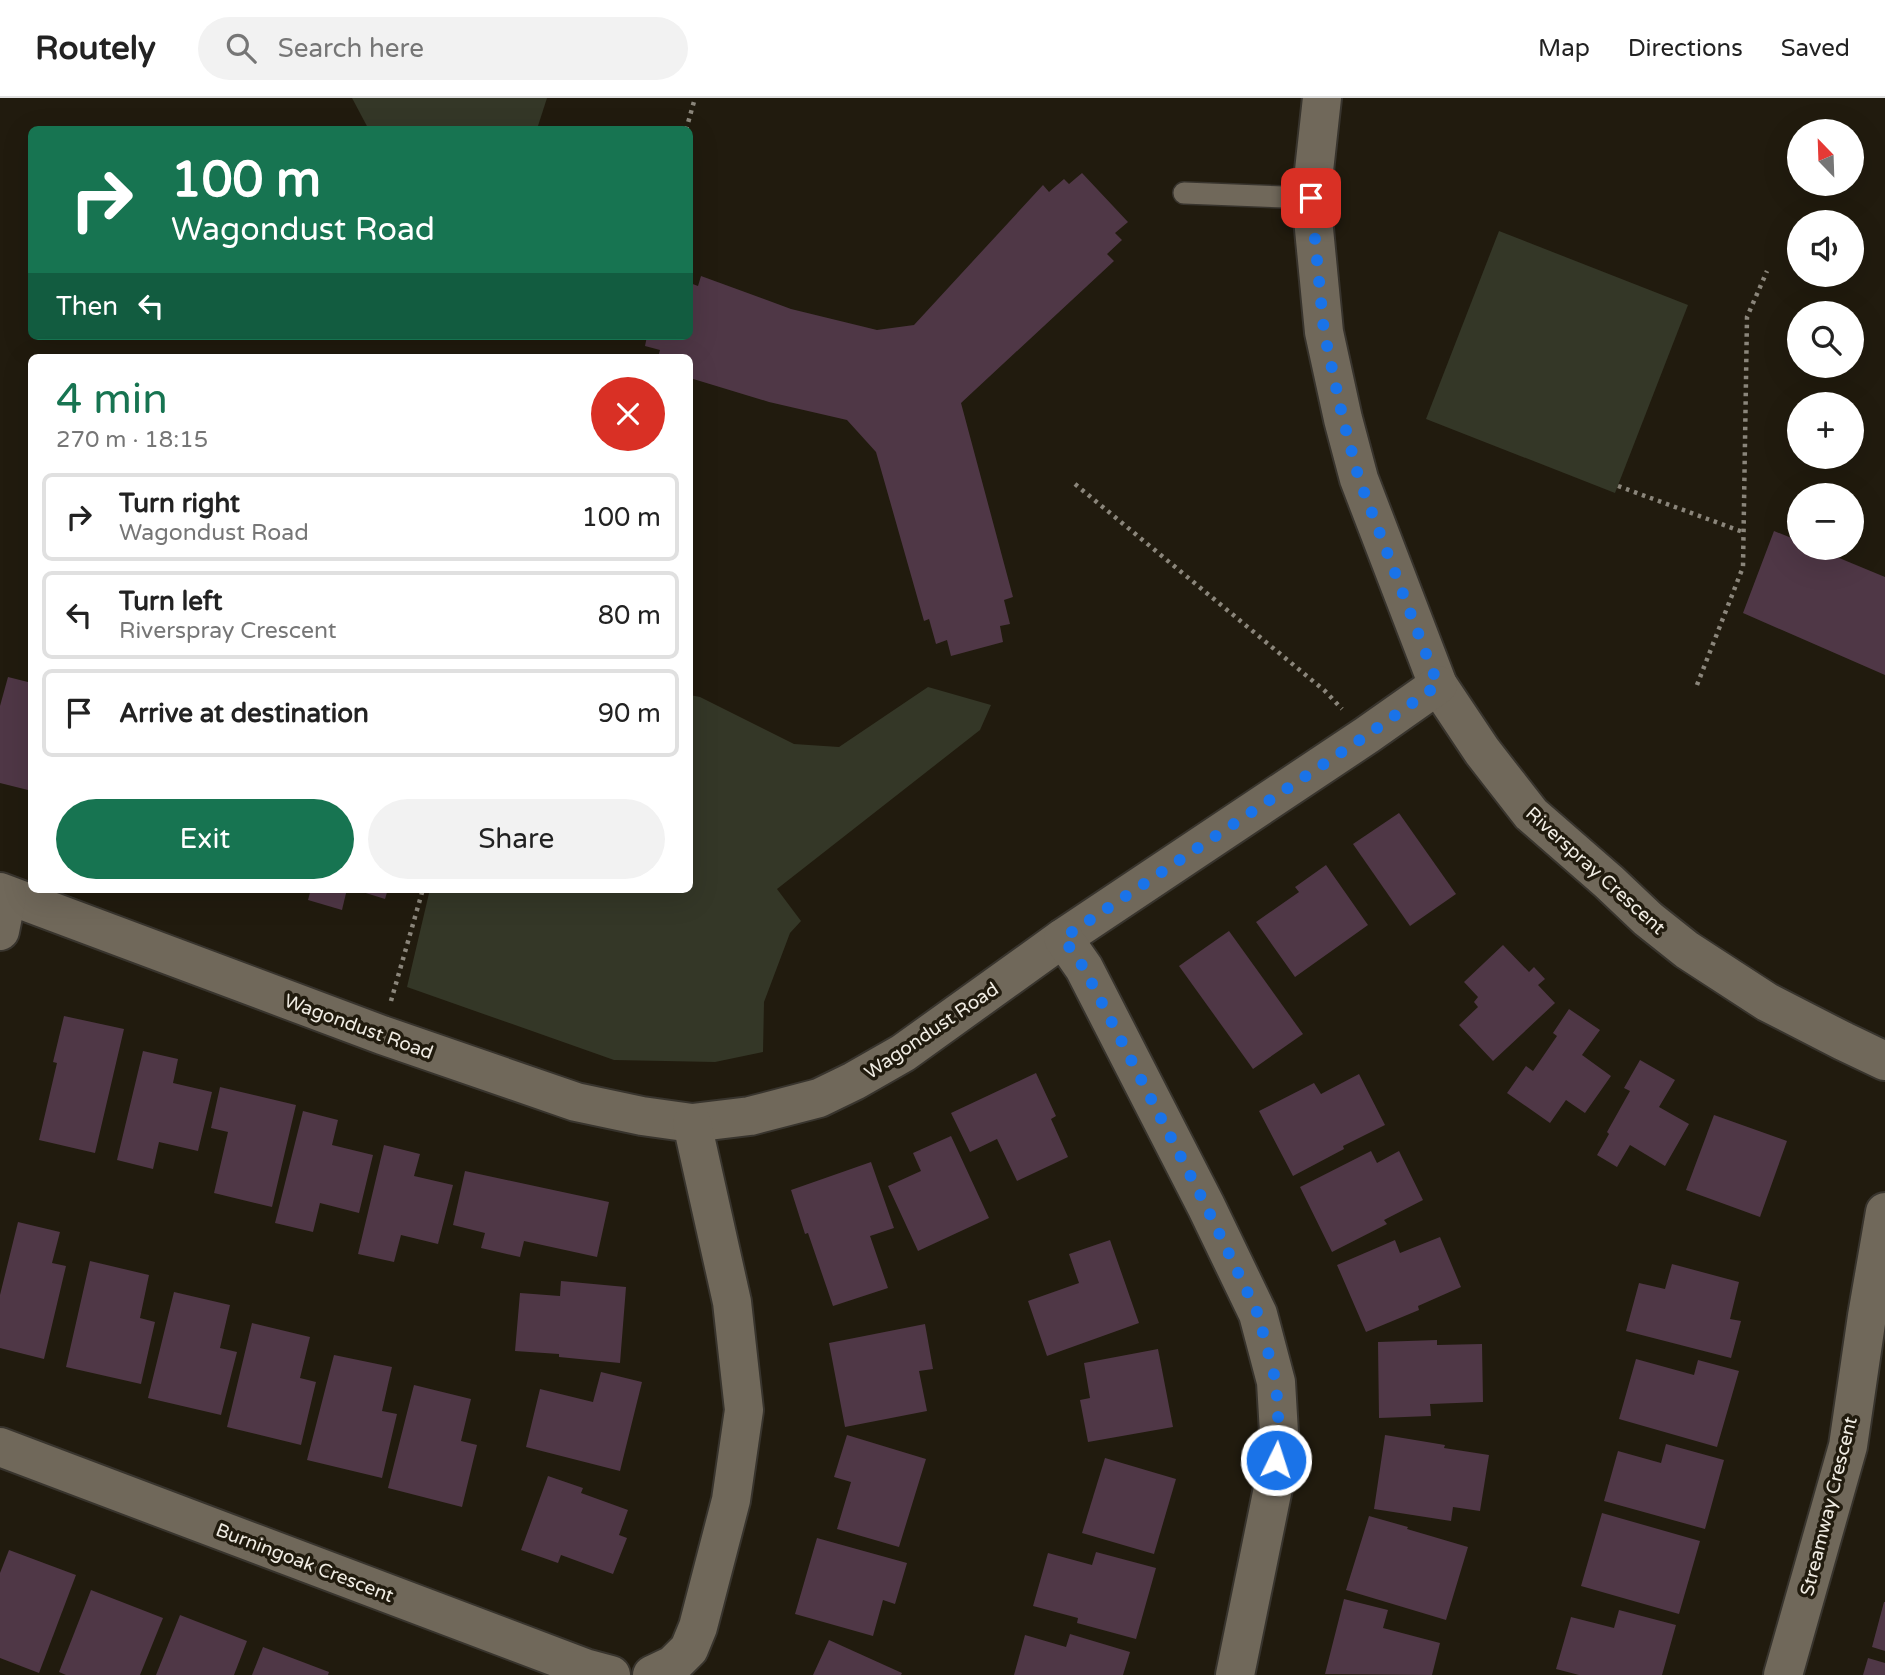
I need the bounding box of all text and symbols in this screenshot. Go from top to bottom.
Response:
search box [198,17,688,80]
text: Routely [35,29,156,68]
icon: search [222,29,260,67]
text: Search here [278,33,424,64]
text: Map [1538,34,1590,63]
text: Directions [1628,34,1743,63]
text: Saved [1781,34,1850,63]
north arrow [1787,119,1864,196]
map controls [1787,119,1864,560]
text: 100 m [171,151,321,210]
icon: right [56,154,147,245]
pin [1281,168,1341,228]
icon: arrive [1292,179,1330,217]
button: sound [1787,210,1864,287]
text: Wagondust Road [171,211,435,249]
icon: left [132,287,170,325]
text: Then [56,291,118,322]
button: search [1787,301,1864,378]
text: 4 min [56,374,168,425]
button: close [591,377,665,451]
button: + [1787,392,1864,469]
text: 270 m · 18:15 [56,426,208,454]
button: − [1787,483,1864,560]
text: Turn right [119,488,240,519]
icon: right [60,498,98,536]
text: 100 m [581,502,661,533]
text: Wagondust Road [119,519,309,547]
text: Turn left [119,586,222,617]
icon: left [60,596,98,634]
text: 80 m [598,600,661,631]
text: Riverspray Crescent [119,617,336,645]
icon: arrive [60,694,98,732]
text: Arrive at destination [119,698,369,729]
text: 90 m [598,698,661,729]
button: Exit [56,799,354,879]
button: Share [368,799,665,879]
street label: Riverspray Crescent [1521,802,1669,939]
street label: Wagondust Road [860,978,1003,1084]
street label: Wagondust Road [281,990,436,1064]
street label: Streamway Crescent [1796,1414,1862,1598]
position arrow [1239,1423,1313,1497]
street label: Burningoak Crescent [213,1519,397,1607]

